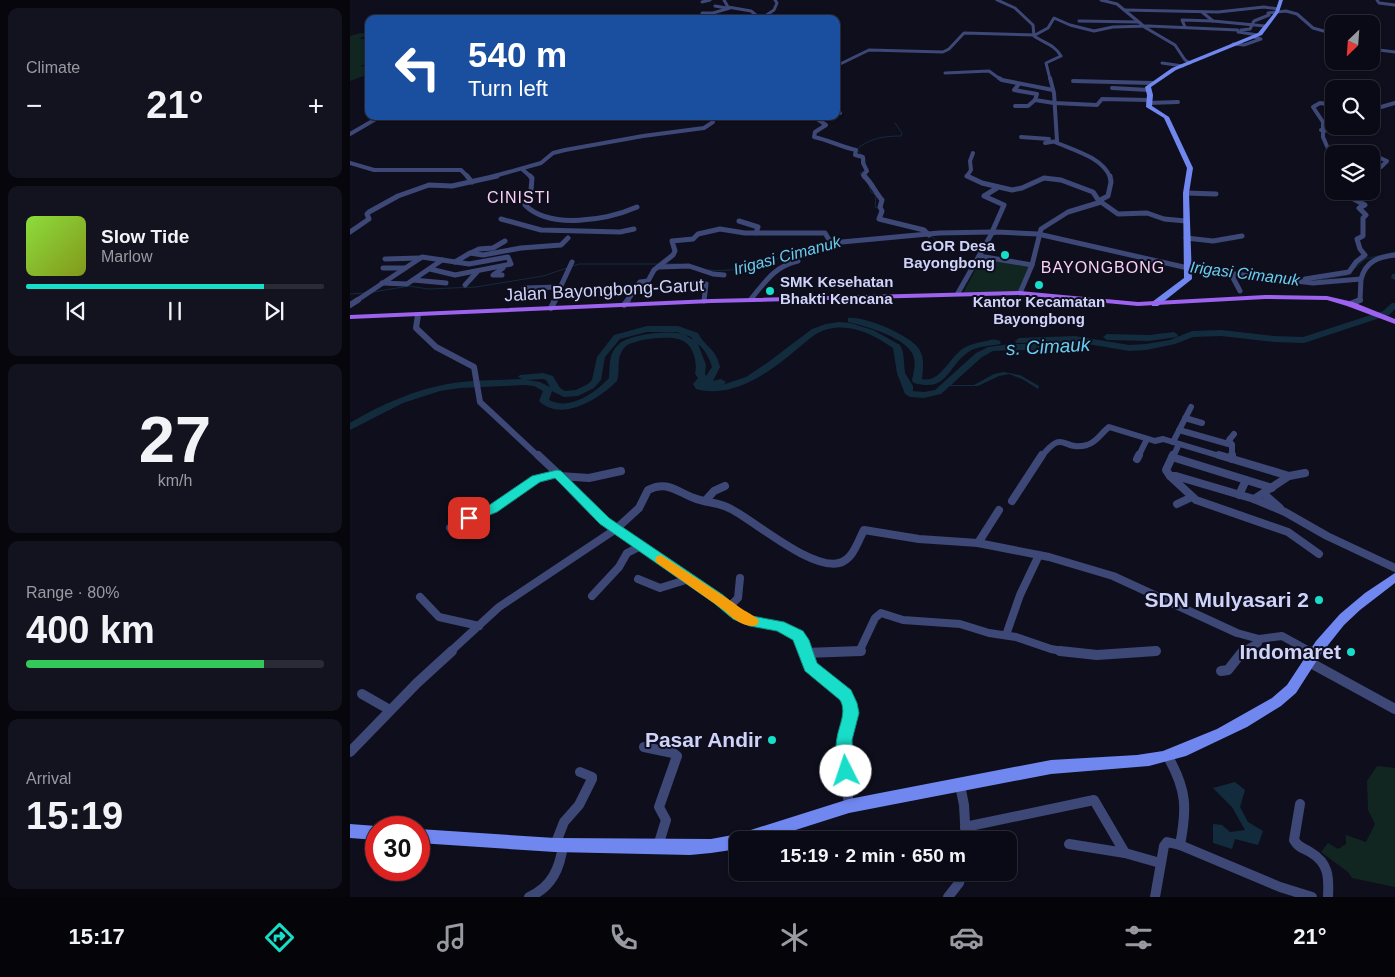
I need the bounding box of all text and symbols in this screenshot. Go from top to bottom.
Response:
north arrow [1325,15,1380,70]
map controls [1325,15,1380,200]
icon: left [385,35,450,100]
text: 540 m [468,35,567,74]
text: Climate [26,59,80,76]
text: Turn left [468,76,548,101]
button: search [1325,80,1380,135]
text: 21° [146,84,204,126]
text: − [26,90,42,121]
text: + [308,90,324,121]
button: layers [1325,145,1380,200]
district label: CINISTI [487,189,551,206]
text: Slow Tide [101,226,189,247]
water label: Irigasi Cimanuk [732,233,844,278]
place label: GOR Desa Bayongbong [903,237,996,271]
text: Marlow [101,248,153,265]
marker: GOR Desa Bayongbong [999,249,1011,261]
water label: Irigasi Cimanuk [1189,258,1302,289]
district label: BAYONGBONG [1041,259,1165,276]
place label: SMK Kesehatan Bhakti Kencana [780,273,893,307]
street label: Jalan Bayongbong-Garut [504,275,704,305]
marker: Kantor Kecamatan Bayongbong [1033,279,1045,291]
marker: SMK Kesehatan Bhakti Kencana [764,285,776,297]
place label: Kantor Kecamatan Bayongbong [973,293,1105,327]
icon: previous [62,297,90,325]
icon: pause [161,297,189,325]
icon: next [260,297,288,325]
water label: s. Cimauk [1005,334,1092,359]
text: 27 [139,403,211,476]
text: km/h [158,472,192,489]
pin [448,497,490,539]
icon: arrive [455,504,483,532]
text: Range · 80% [26,584,119,601]
place label: SDN Mulyasari 2 [1144,588,1309,611]
marker: SDN Mulyasari 2 [1313,594,1325,606]
text: 400 km [26,609,155,651]
place label: Indomaret [1239,640,1341,663]
marker: Indomaret [1345,646,1357,658]
place label: Pasar Andir [645,728,762,751]
marker: Pasar Andir [766,734,778,746]
position arrow [819,744,871,796]
text: Arrival [26,770,71,787]
text: 15:19 [26,795,123,837]
speed limit sign: 30 [365,816,430,881]
text: 15:19 · 2 min · 650 m [780,845,966,866]
icon: directions [262,920,297,955]
icon: music [434,920,469,955]
icon: phone [606,920,641,955]
icon: climate [777,920,812,955]
icon: car [949,920,984,955]
icon: filters [1121,920,1156,955]
text: 15:17 [68,924,125,949]
text: 21° [1293,924,1326,949]

